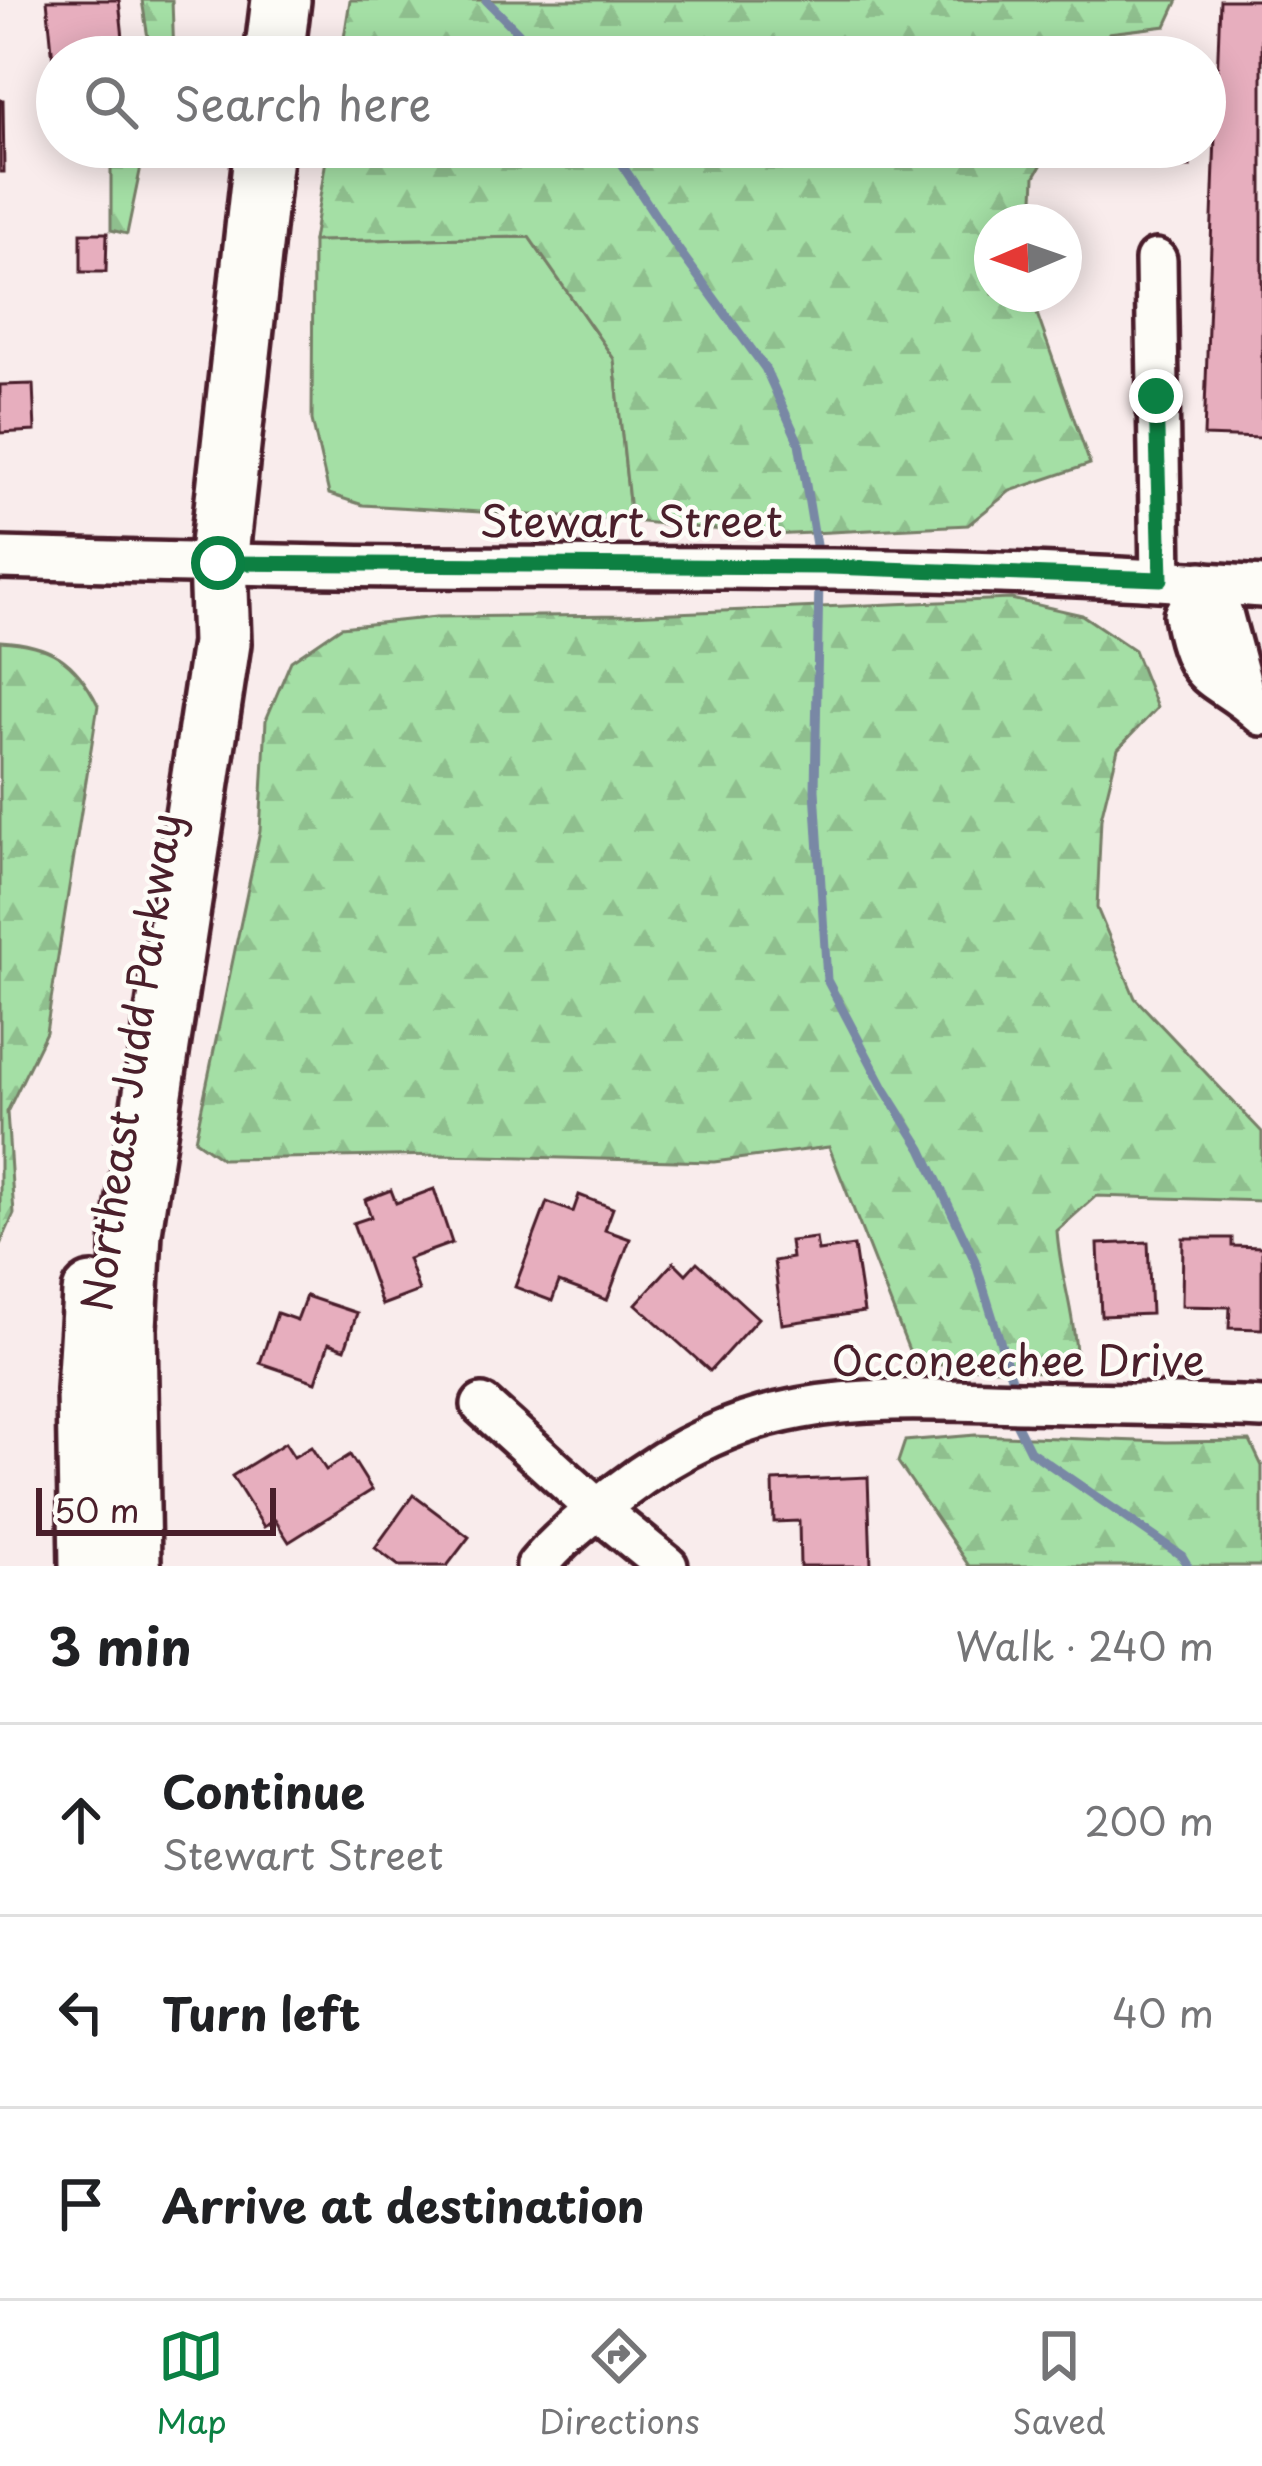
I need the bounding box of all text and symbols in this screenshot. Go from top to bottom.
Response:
search box [36,36,1226,168]
text: Search here [174,68,431,136]
icon: search [78,69,144,135]
north arrow [974,204,1082,312]
route end [1129,369,1183,423]
street label: Stewart Street [479,488,783,551]
route start [191,536,245,590]
street label: Northeast Judd Parkway [63,809,195,1315]
street label: Occoneechee Drive [831,1327,1205,1390]
scale bar [36,1482,276,1535]
text: 50 m [54,1484,140,1534]
text: 3 min [48,1606,192,1683]
text: Walk · 240 m [956,1615,1214,1674]
text: Continue [162,1756,365,1824]
icon: ahead [48,1787,114,1853]
text: 200 m [1084,1790,1214,1849]
text: Stewart Street [162,1824,444,1883]
text: Turn left [162,1978,361,2046]
icon: left [48,1979,114,2045]
text: 40 m [1112,1982,1214,2041]
text: Arrive at destination [162,2170,645,2238]
icon: arrive [48,2171,114,2237]
tab: Map [156,2323,227,2445]
tab: Directions [539,2323,700,2445]
tab: Saved [1012,2323,1106,2445]

